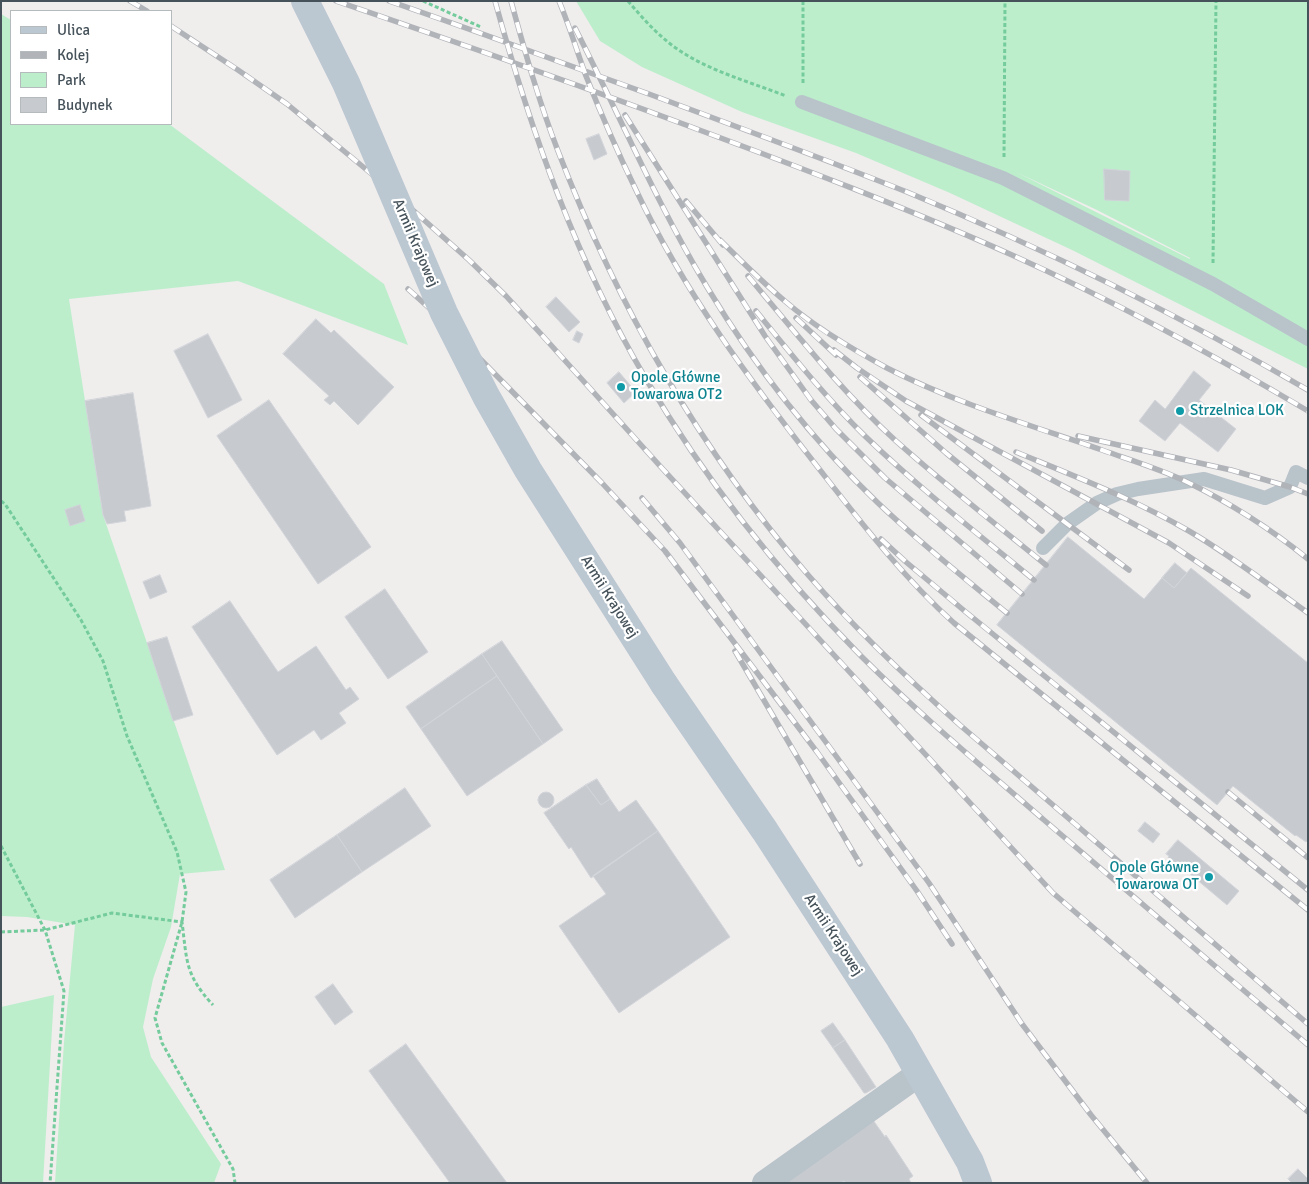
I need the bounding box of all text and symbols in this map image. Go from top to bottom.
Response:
legend [10,10,172,125]
text: Ulica [57,21,90,39]
text: Kolej [57,46,89,64]
text: Park [57,71,86,89]
text: Budynek [57,96,112,114]
street label: Armii Krajowej [388,196,442,290]
place label: Opole Główne Towarowa OT2 [631,369,722,404]
marker: Opole Główne Towarowa OT2 [615,381,627,393]
place label: Strzelnica LOK [1190,402,1284,420]
marker: Strzelnica LOK [1174,405,1186,417]
street label: Armii Krajowej [576,552,642,642]
place label: Opole Główne Towarowa OT [1109,859,1199,894]
marker: Opole Główne Towarowa OT [1203,871,1215,883]
street label: Armii Krajowej [800,891,866,979]

